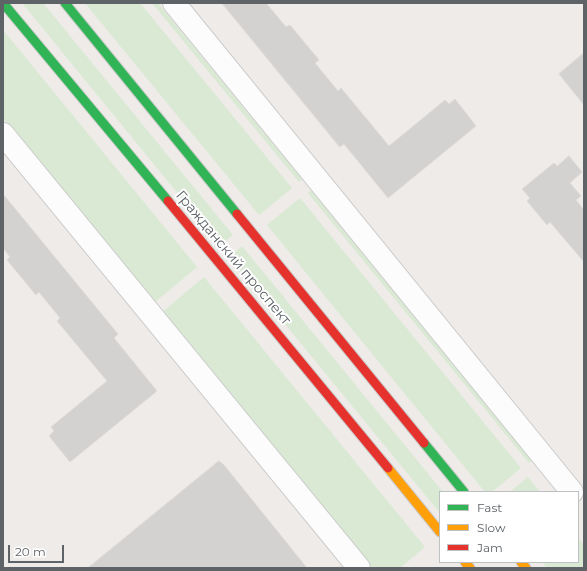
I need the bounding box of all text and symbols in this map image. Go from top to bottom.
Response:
street label: Гражданский проспект [172,188,294,328]
legend [439,491,579,563]
text: Fast [477,500,502,515]
text: Slow [477,520,506,535]
scale bar [10,537,66,563]
text: Jam [477,540,503,555]
text: 20 m [15,544,46,559]

